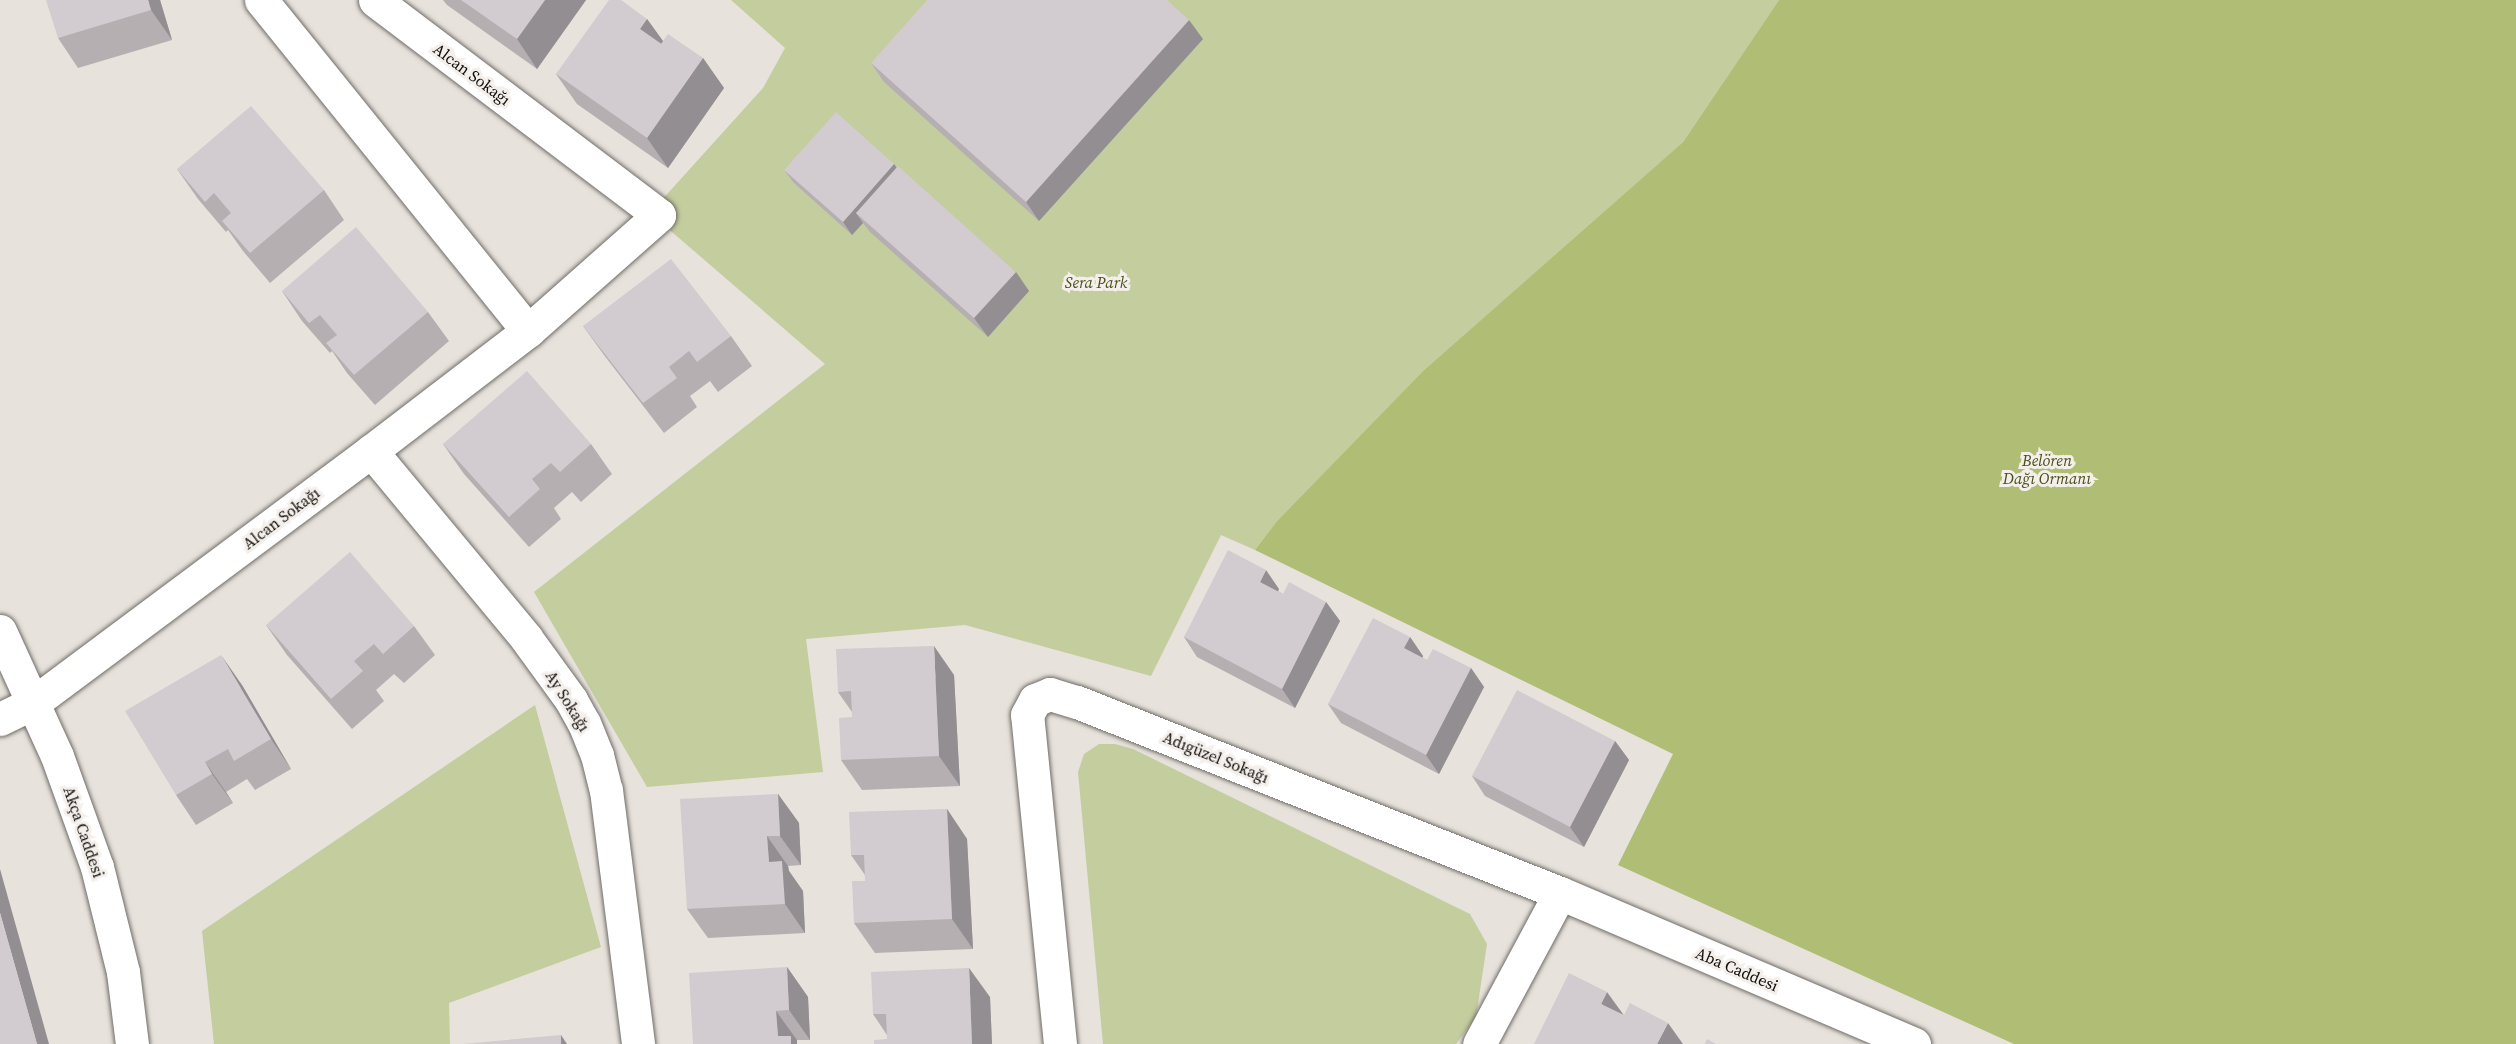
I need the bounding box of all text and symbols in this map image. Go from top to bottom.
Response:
street label: Alcan Sokağı [430,39,514,109]
park label: Sera Park [1065,272,1127,292]
park label: Belören Dağı Ormanı [2003,450,2091,488]
street label: Alcan Sokağı [239,483,323,553]
street label: Ay Sokağı [542,667,594,735]
street label: Adıgüzel Sokağı [1160,727,1272,787]
street label: Akça Caddesi [59,784,109,880]
street label: Aba Caddesi [1693,943,1781,995]

